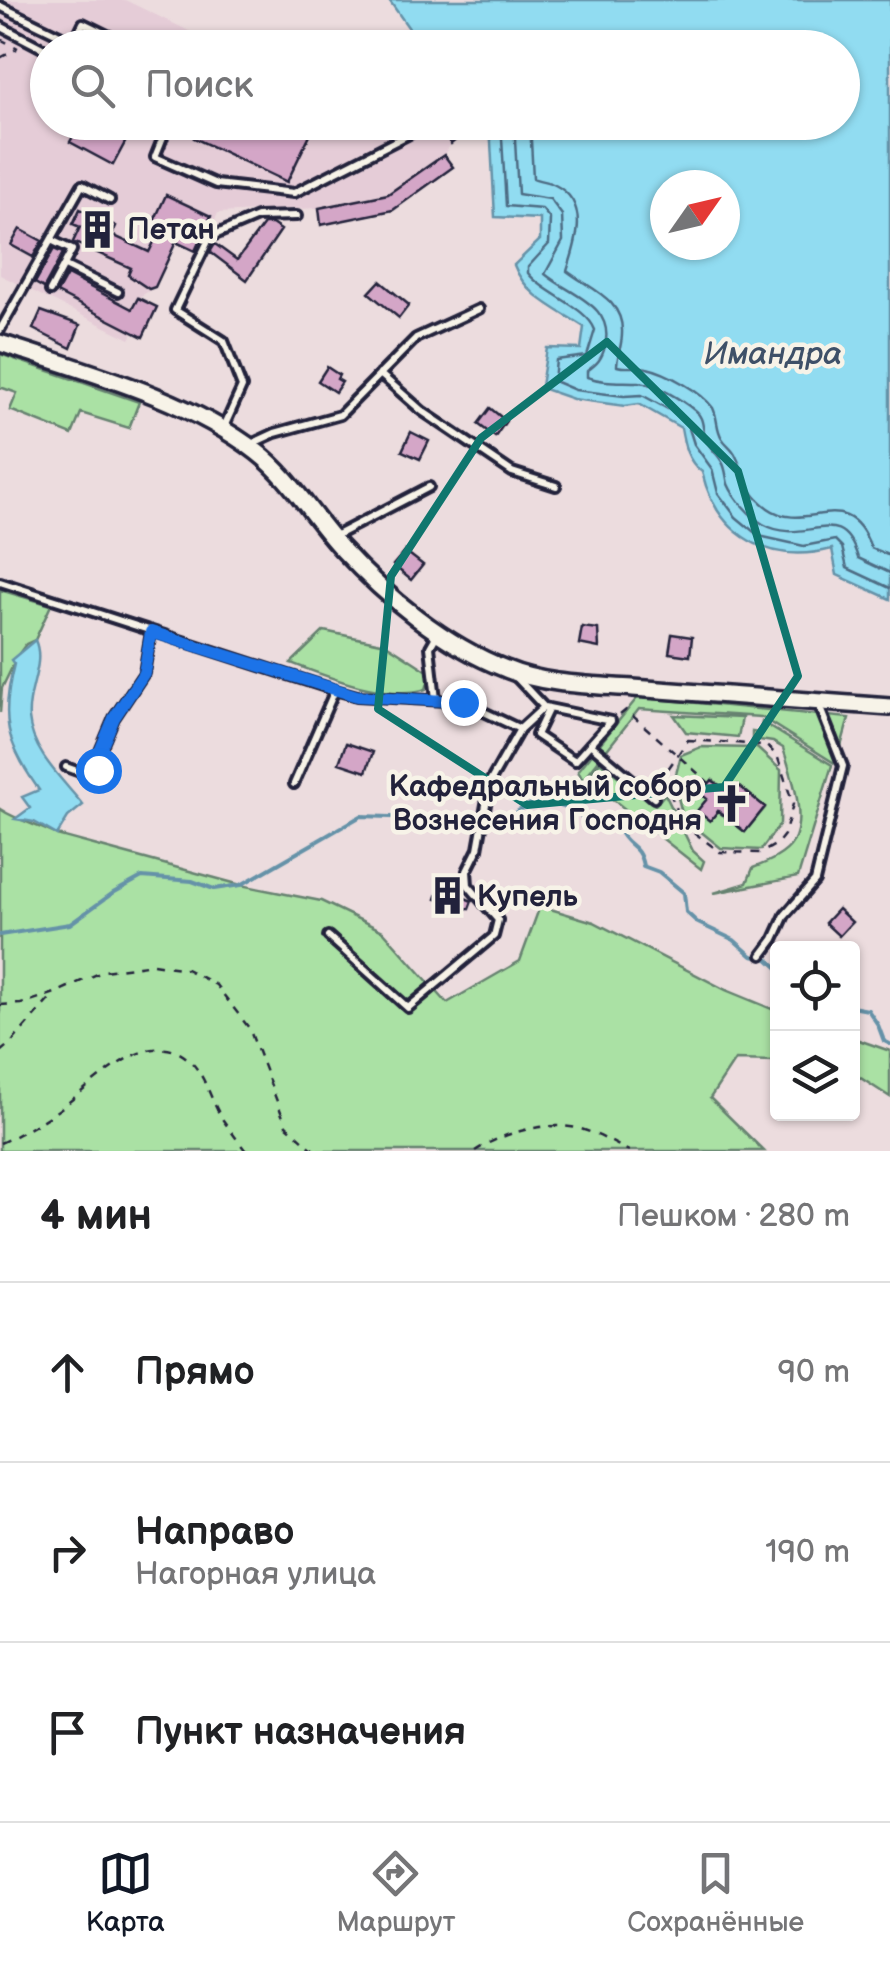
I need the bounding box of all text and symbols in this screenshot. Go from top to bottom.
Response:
search box [30,30,860,140]
icon: search [65,58,120,113]
text: Поиск [145,63,253,108]
north arrow [650,170,740,260]
building icon: Петан [76,208,118,250]
place label: Петан [127,212,215,248]
water label: Имандра [704,335,842,374]
route end [441,680,487,726]
route start [76,748,122,794]
place label: Кафедральный собор Вознесения Господня [389,769,702,839]
church icon: Кафедральный собор Вознесения Господня [711,782,753,824]
building icon: Купель [426,875,468,917]
place label: Купель [477,879,579,915]
map controls [770,941,860,1121]
button: locate [770,941,860,1031]
button: layers [770,1031,860,1121]
text: 4 мин [40,1191,152,1242]
text: Пешком · 280 m [617,1197,850,1236]
icon: ahead [40,1345,95,1400]
text: Прямо [135,1350,254,1395]
text: 90 m [778,1353,850,1392]
text: Направо [135,1510,294,1555]
icon: right [40,1525,95,1580]
text: 190 m [765,1533,850,1572]
text: Нагорная улица [135,1555,376,1594]
icon: arrive [40,1705,95,1760]
text: Пункт назначения [135,1710,466,1755]
tab: Карта [86,1846,165,1939]
tab: Маршрут [336,1846,456,1939]
tab: Сохранённые [627,1846,804,1939]

